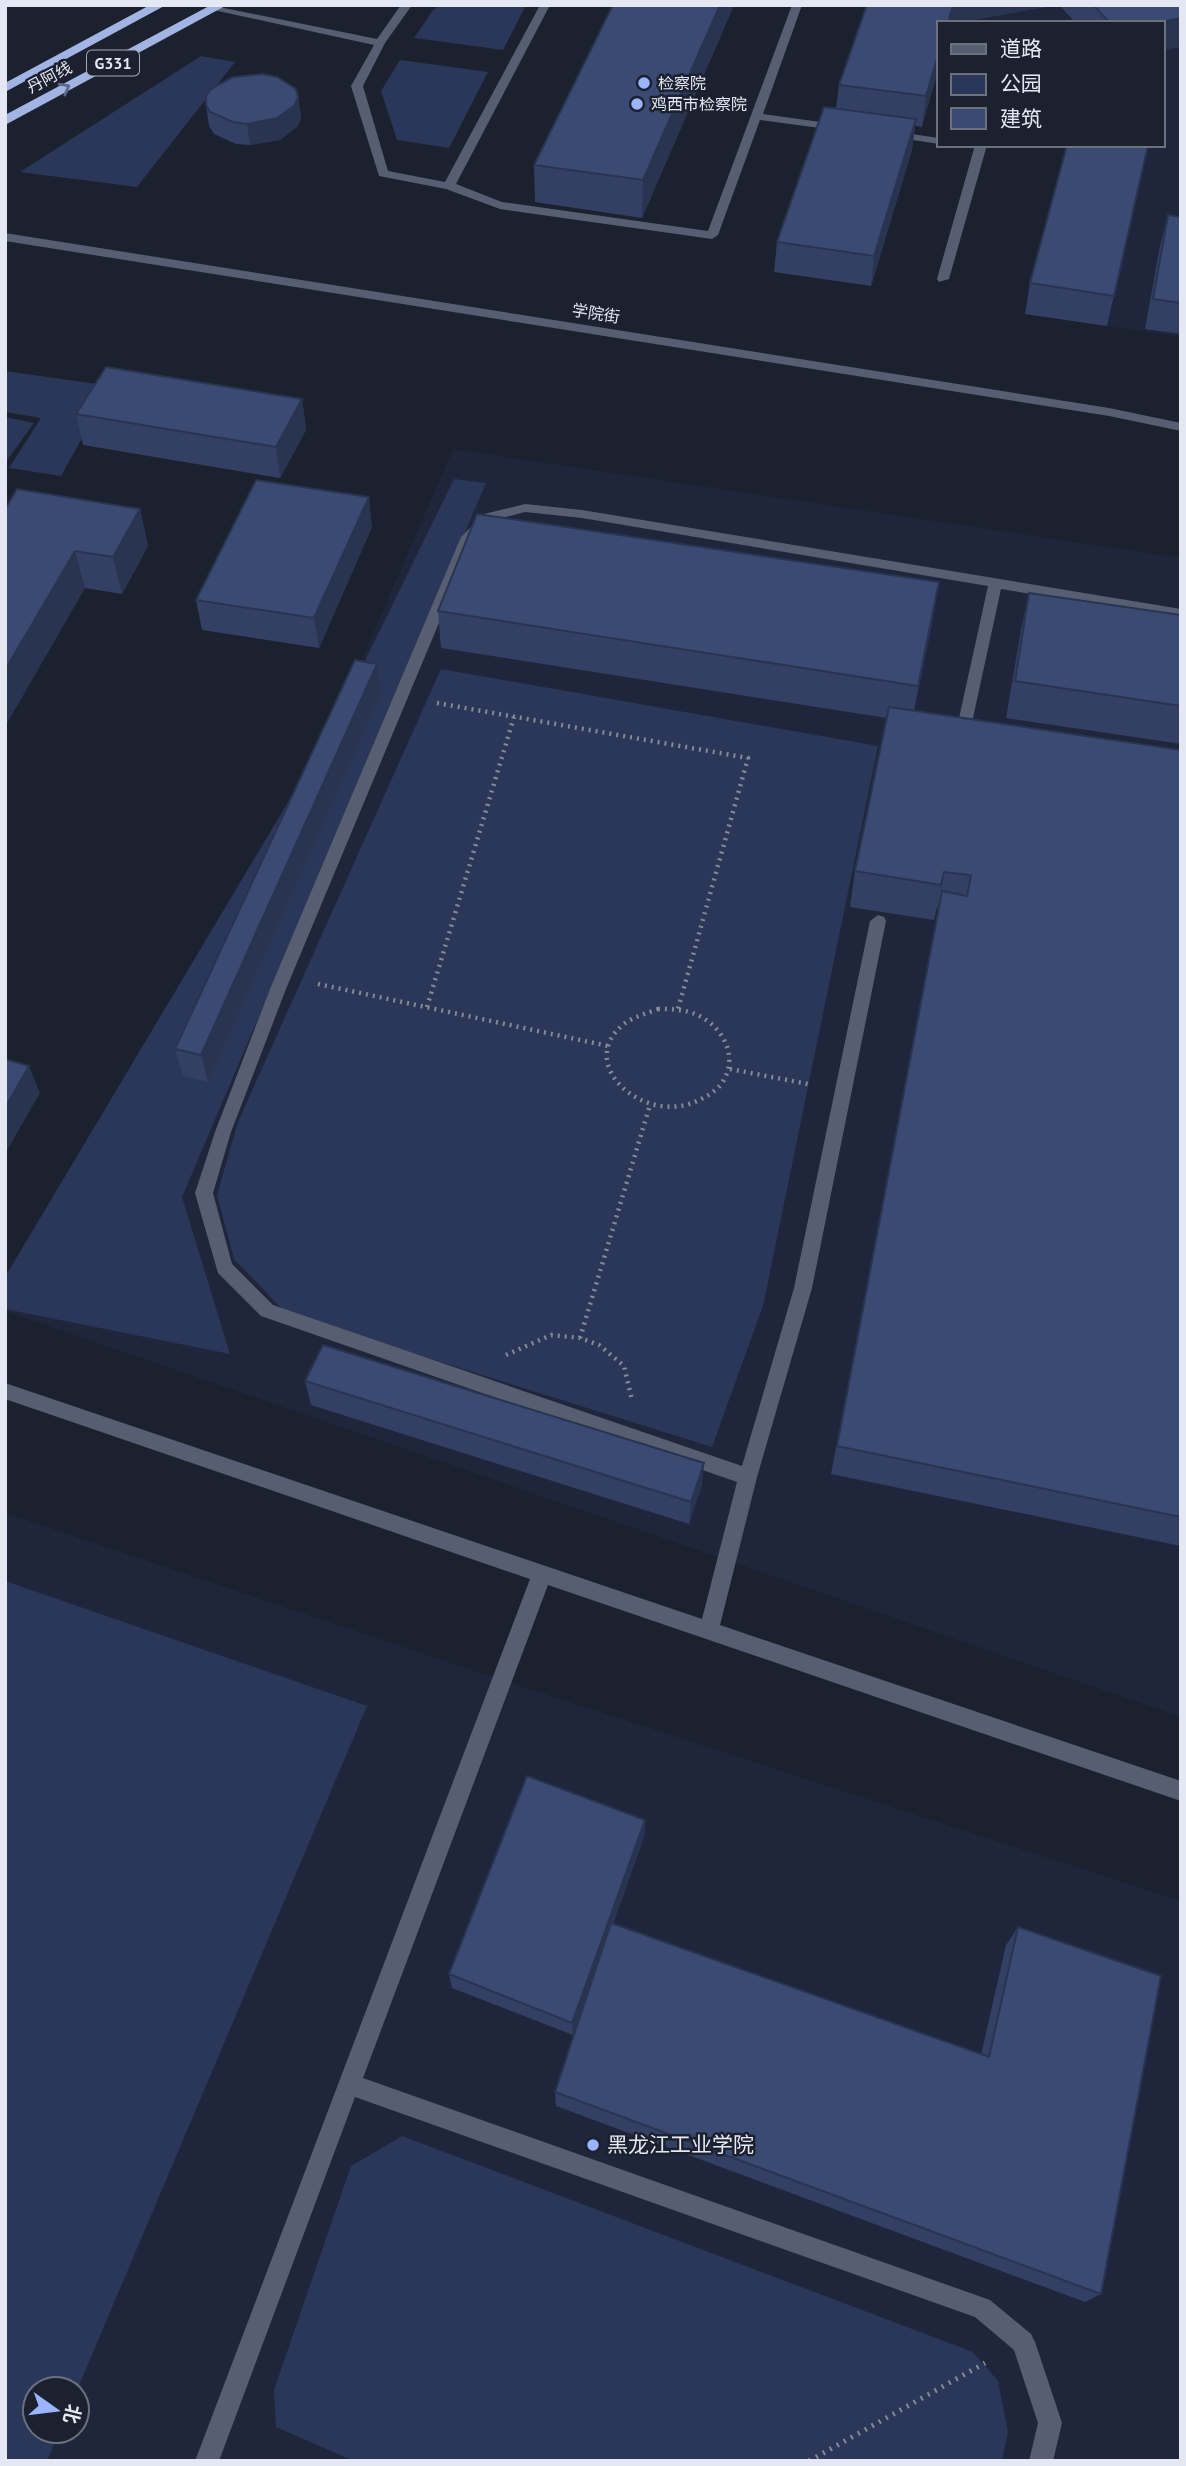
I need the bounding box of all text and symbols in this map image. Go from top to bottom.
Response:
legend [937,21,1165,147]
text: 道路 [1000,35,1042,62]
road number: G331 [87,50,139,76]
street label: 丹阿线 [23,57,75,97]
text: 公园 [1000,70,1042,97]
place label: 检察院 [658,73,706,93]
marker: 检察院 [636,75,652,91]
one-way arrow [58,83,70,96]
place label: 鸡西市检察院 [651,94,747,114]
marker: 鸡西市检察院 [629,96,645,112]
text: 建筑 [1000,105,1042,132]
street label: 学院街 [571,299,621,327]
place label: 黑龙江工业学院 [607,2131,754,2158]
marker: 黑龙江工业学院 [585,2137,601,2153]
north arrow [21,2375,91,2445]
text: 北 [59,2402,86,2426]

